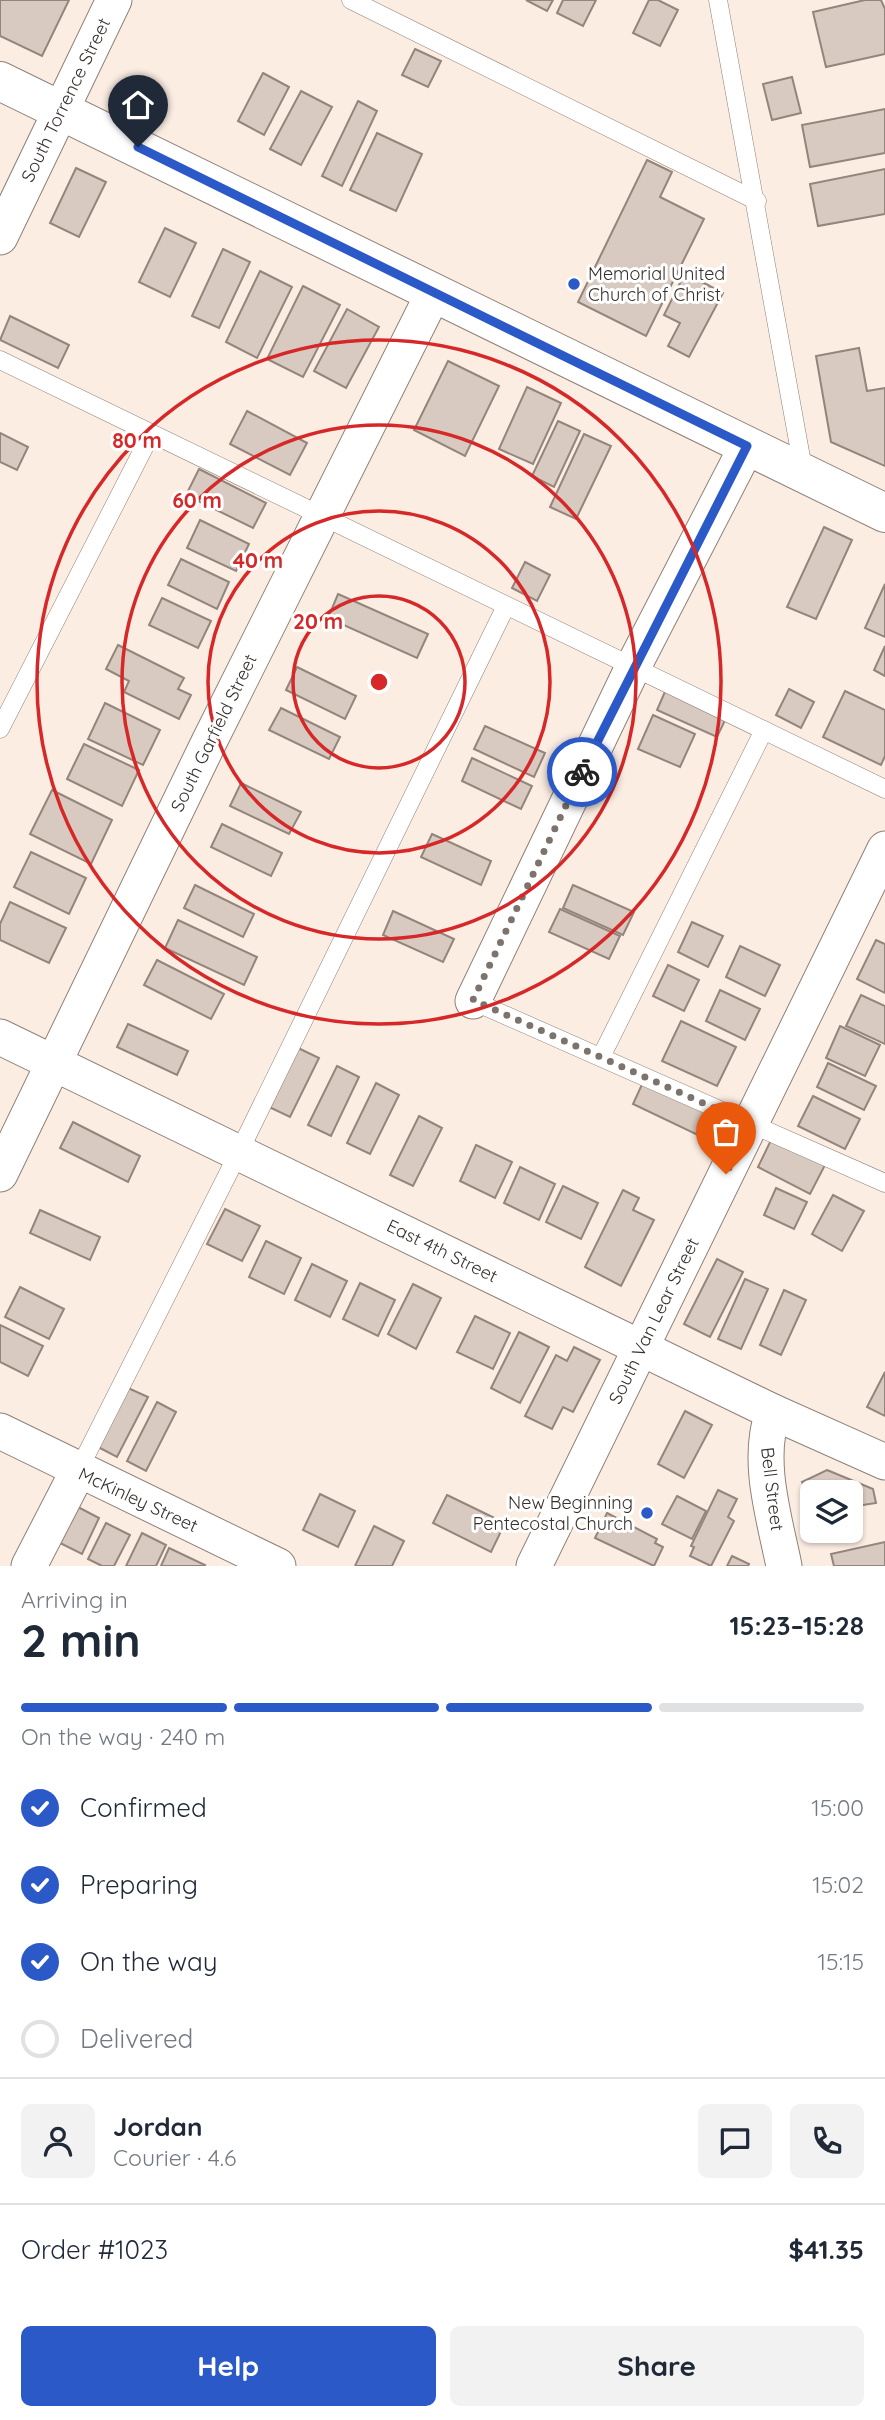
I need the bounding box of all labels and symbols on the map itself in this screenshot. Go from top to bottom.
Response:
street label: South Torrence Street [16,14,115,186]
pin [108,75,168,147]
place label: Memorial United Church of Christ [588,262,725,306]
marker: Memorial United Church of Christ [566,276,582,292]
text: 80 m [112,427,162,453]
text: 60 m [172,487,222,513]
text: 40 m [233,547,283,573]
text: 20 m [293,608,343,634]
street label: South Garfield Street [165,650,262,815]
centre of rings [367,670,391,694]
courier [547,737,617,807]
pin [696,1102,756,1174]
street label: East 4th Street [383,1214,501,1287]
street label: South Van Lear Street [603,1234,704,1408]
street label: Bell Street [756,1446,789,1532]
street label: McKinley Street [75,1462,202,1537]
place label: New Beginning Pentecostal Church [473,1491,633,1535]
marker: New Beginning Pentecostal Church [639,1505,655,1521]

